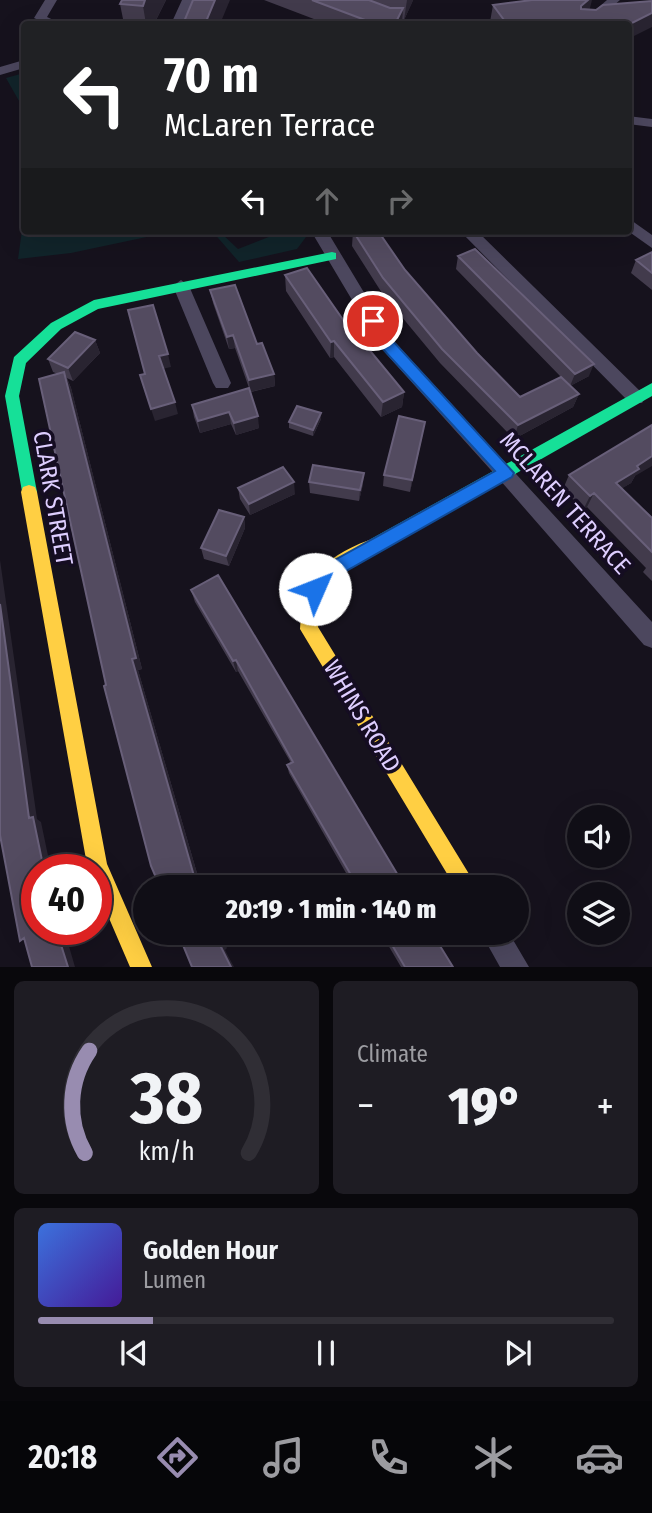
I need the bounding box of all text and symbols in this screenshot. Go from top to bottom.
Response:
text: 70 m [164,46,259,105]
icon: left [49,49,140,140]
text: McLaren Terrace [164,106,375,144]
icon: left [235,182,273,220]
icon: ahead [308,182,346,220]
icon: right [381,182,419,220]
pin [343,291,403,351]
icon: arrive [354,302,392,340]
street label: MCLAREN TERRACE [494,426,636,580]
street label: CLARK STREET [27,429,79,567]
position arrow [278,552,352,626]
street label: WHINS ROAD [318,655,406,777]
map controls [567,805,630,945]
button: sound [567,805,630,868]
speed limit sign: 40 [21,854,112,945]
button: layers [567,882,630,945]
text: 20:19 · 1 min · 140 m [226,894,436,925]
text: Climate [357,1040,428,1068]
text: 38 [129,1056,203,1143]
text: 19° [448,1075,523,1138]
text: − [357,1083,374,1129]
text: + [597,1083,614,1129]
text: km/h [139,1137,194,1167]
text: Golden Hour [143,1235,278,1266]
text: Lumen [143,1266,206,1294]
icon: previous [115,1334,153,1372]
icon: pause [307,1334,345,1372]
icon: next [499,1334,537,1372]
icon: directions [153,1433,202,1482]
icon: music [259,1433,308,1482]
icon: phone [364,1433,413,1482]
icon: climate [469,1433,518,1482]
icon: car [575,1433,624,1482]
text: 20:18 [28,1438,97,1476]

